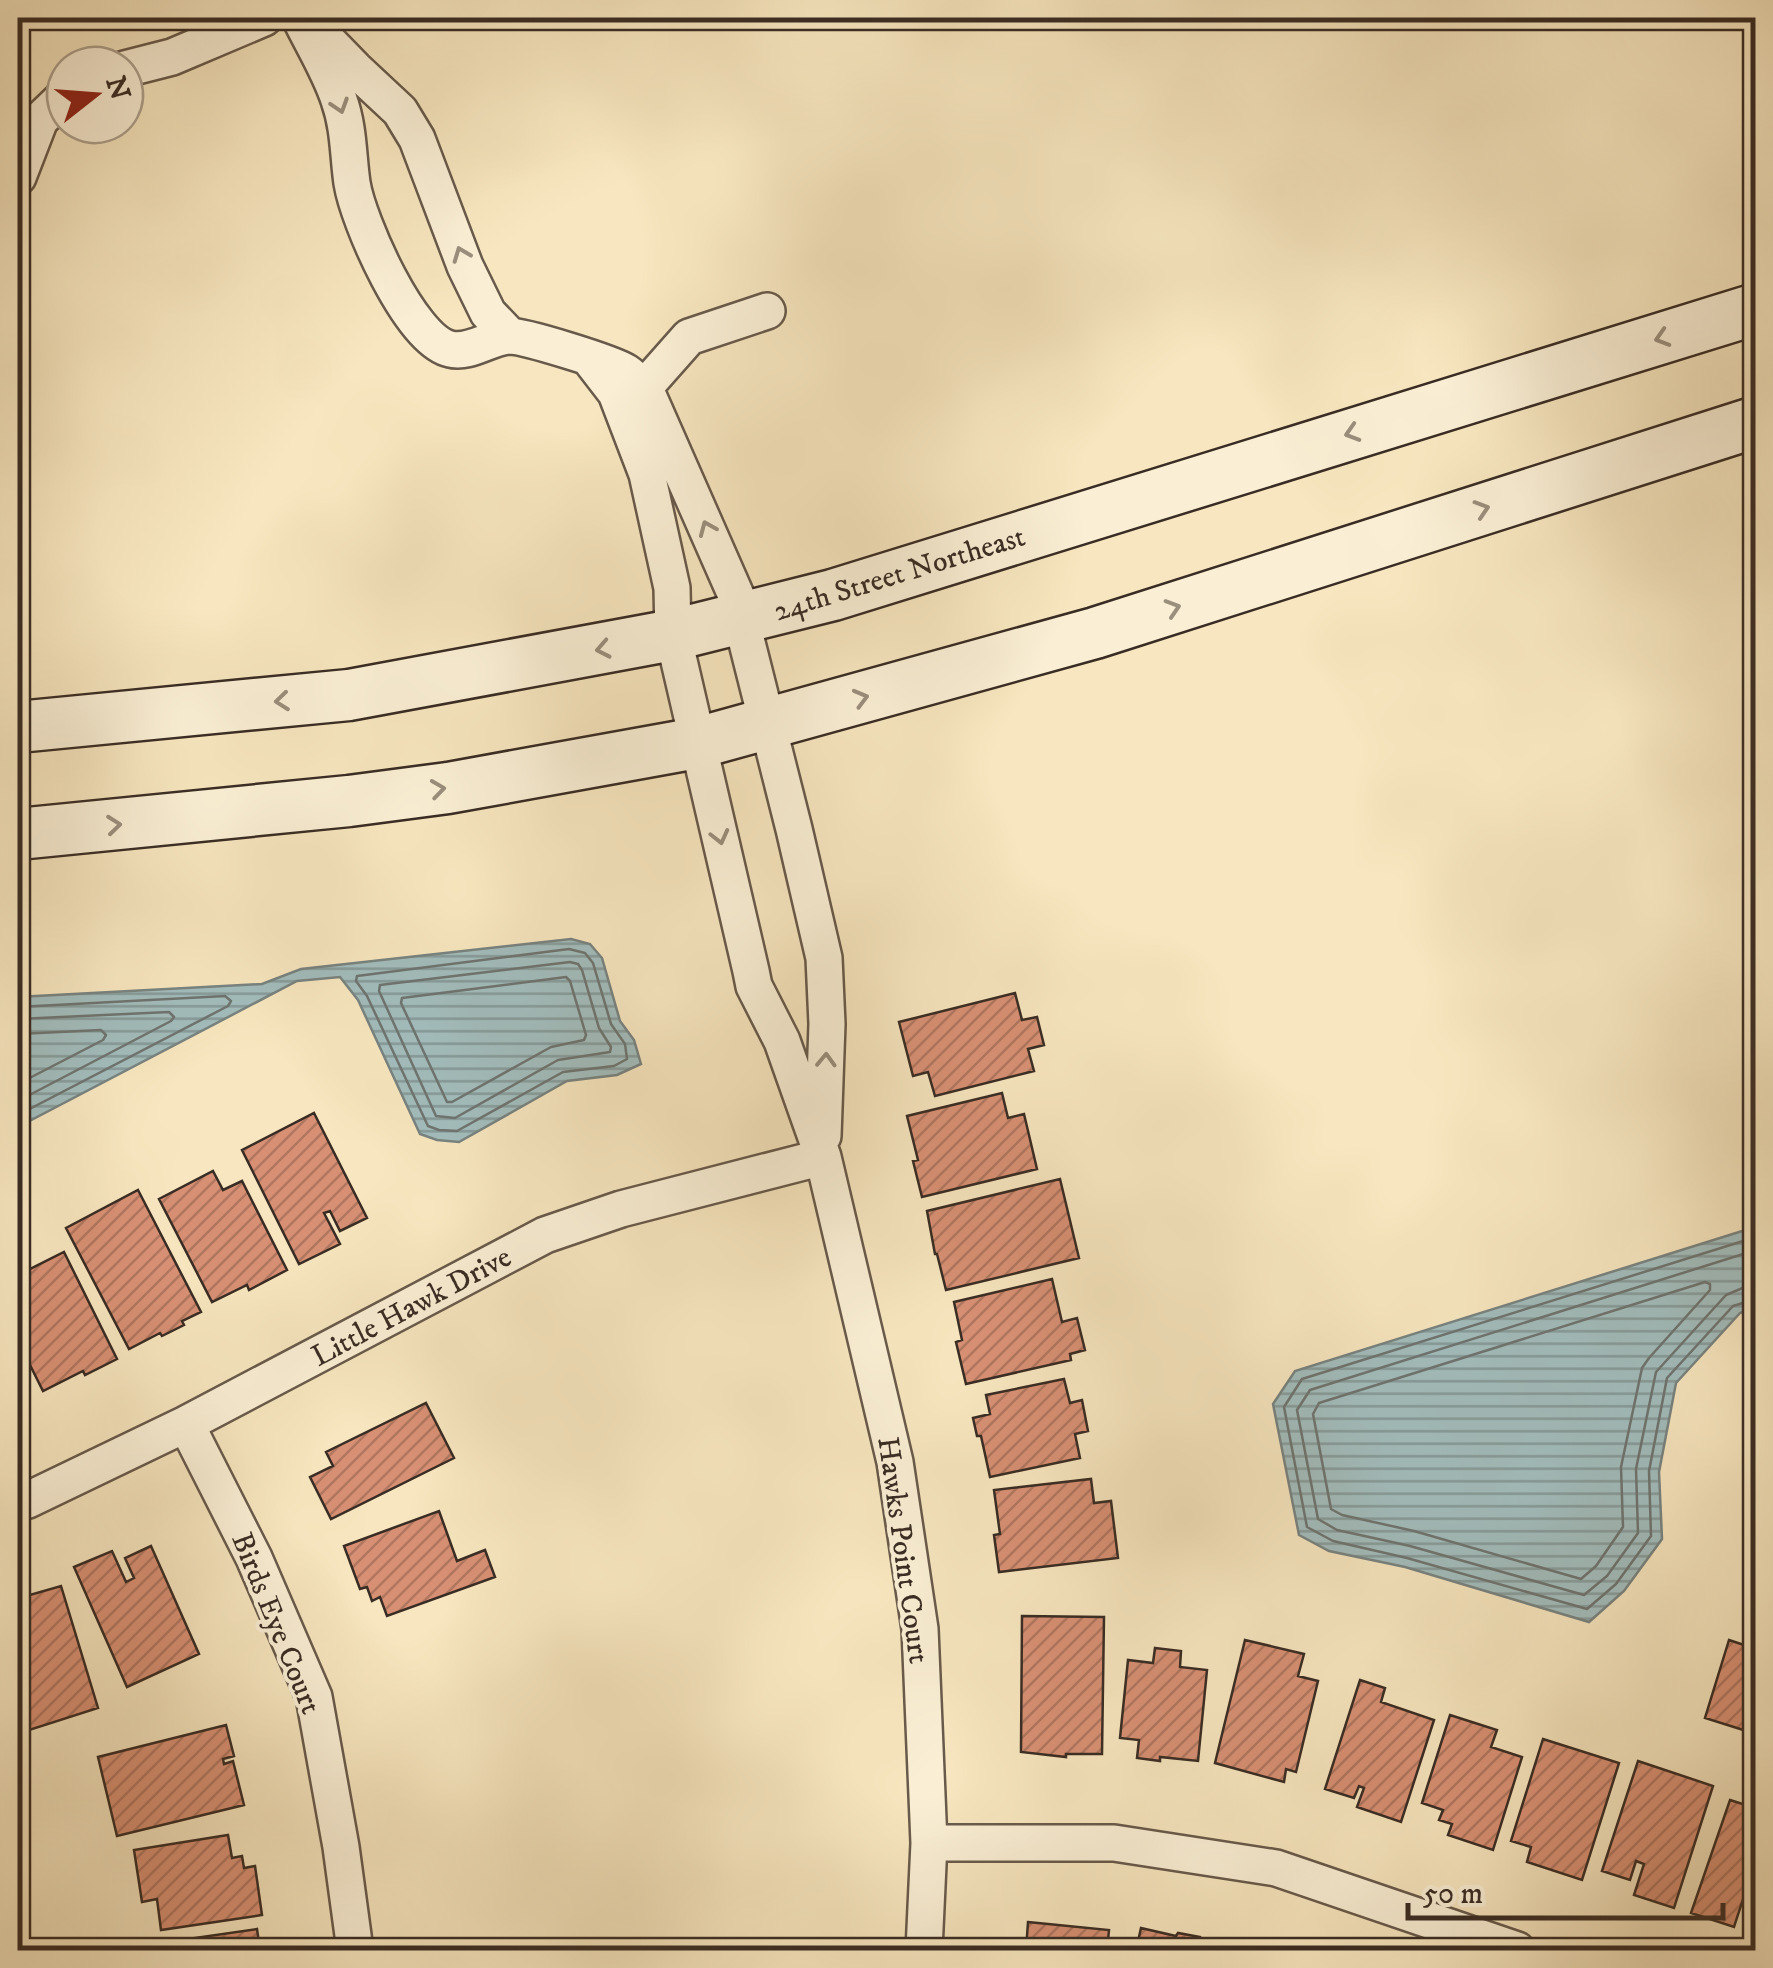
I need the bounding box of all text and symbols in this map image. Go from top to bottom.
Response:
north arrow [45,45,145,145]
text: N [97,72,138,104]
one-way arrow [329,97,349,114]
one-way arrow [452,246,472,263]
one-way arrow [1655,326,1672,346]
one-way arrow [1344,421,1361,442]
one-way arrow [1473,500,1490,521]
street label: 24th Street Northeast [769,519,1030,630]
one-way arrow [699,520,719,538]
one-way arrow [1164,599,1181,620]
one-way arrow [594,637,611,658]
one-way arrow [851,688,869,709]
one-way arrow [274,690,290,712]
one-way arrow [430,779,446,800]
one-way arrow [107,814,123,836]
one-way arrow [708,828,729,845]
one-way arrow [815,1051,836,1067]
street label: Little Hawk Drive [306,1239,518,1376]
street label: Hawks Point Court [868,1435,937,1666]
street label: Birds Eye Court [222,1527,329,1720]
scale bar [1408,1858,1723,1920]
text: 50 m [1423,1876,1483,1913]

